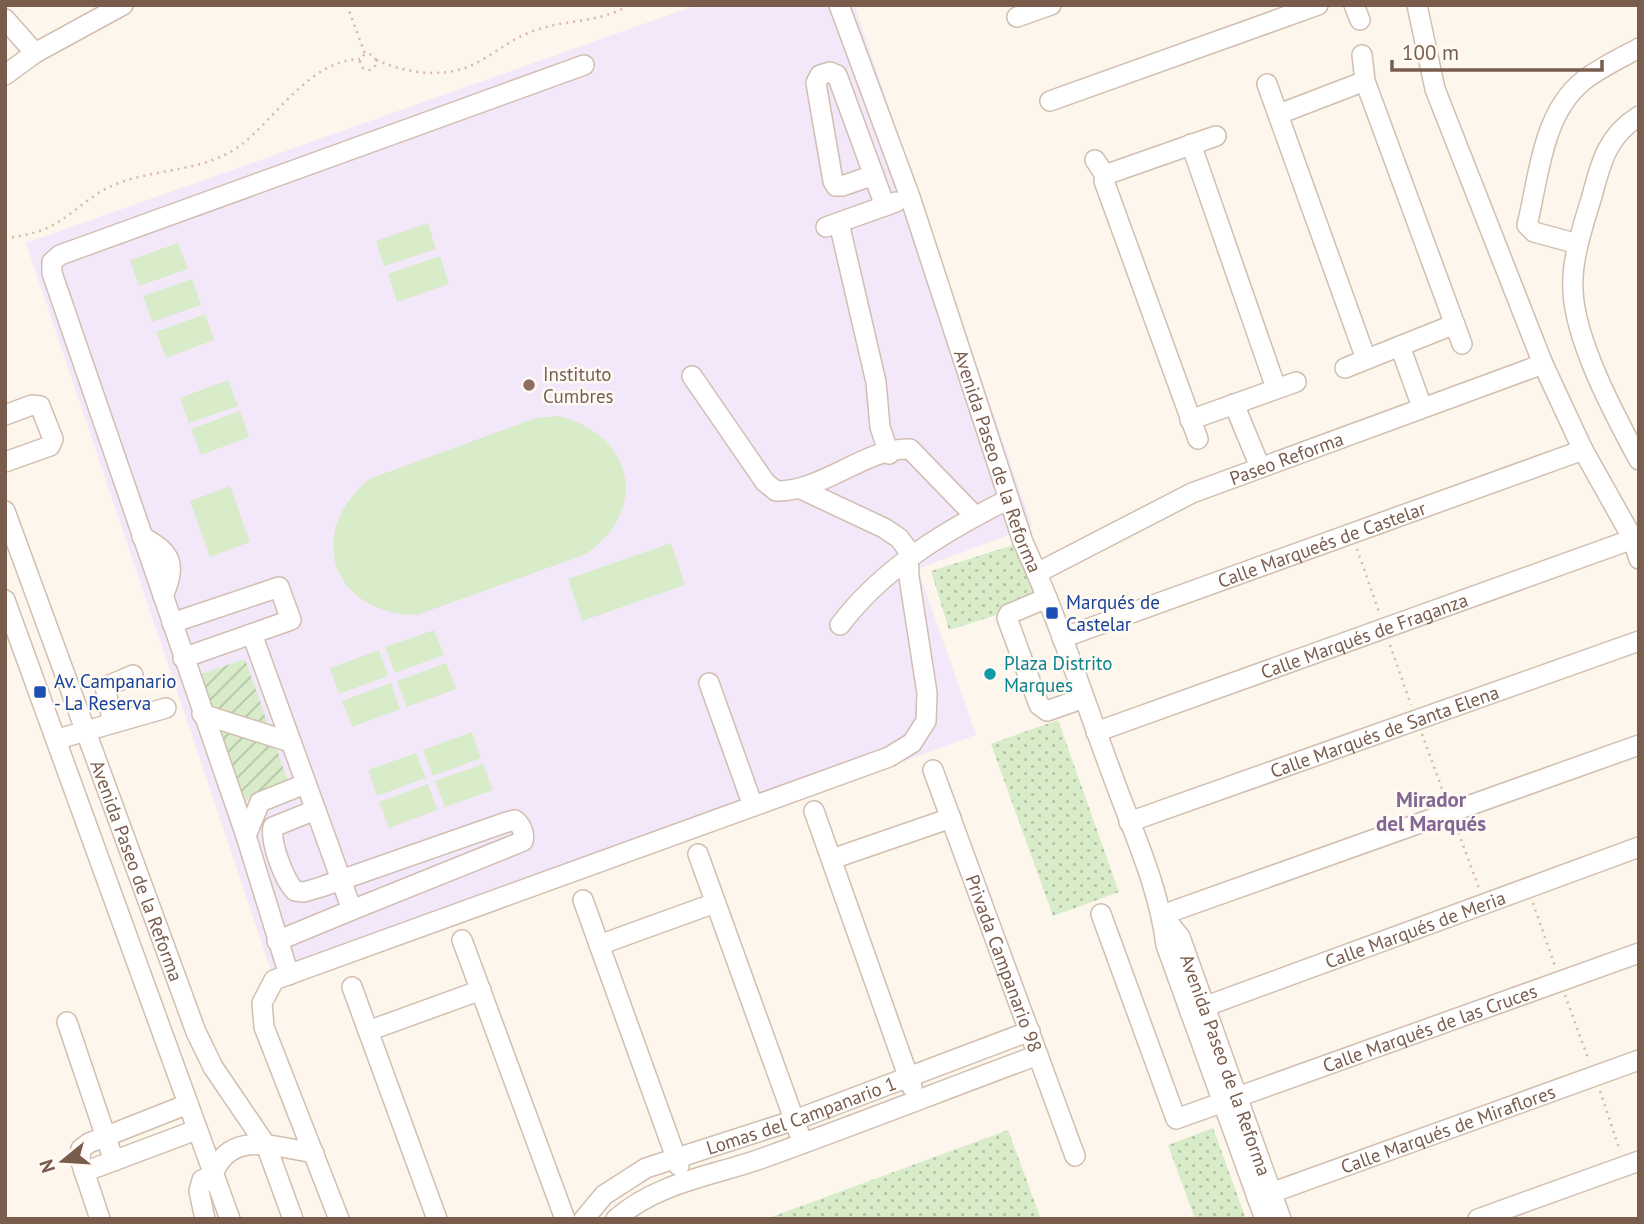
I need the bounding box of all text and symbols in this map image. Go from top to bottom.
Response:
scale bar [1392,28,1602,72]
text: 100 m [1402,39,1459,66]
street label: Avenida Paseo de la Reforma [949,347,1047,576]
place label: Instituto Cumbres [543,362,614,408]
marker: Instituto Cumbres [521,377,537,393]
street label: Paseo Reforma [1226,426,1347,490]
street label: Calle Marqueés de Castelar [1214,496,1430,593]
street label: Calle Marqués de Fraganza [1257,587,1471,684]
place label: Marqués de Castelar [1066,590,1160,636]
marker: Marqués de Castelar [1044,605,1060,621]
place label: Plaza Distrito Marques [1004,651,1113,697]
marker: Plaza Distrito Marques [982,666,998,682]
place label: Av. Campanario - La Reserva [54,669,177,715]
street label: Calle Marqués de Santa Elena [1267,680,1502,783]
marker: Av. Campanario - La Reserva [32,684,48,700]
street label: Avenida Paseo de la Reforma [85,757,188,985]
district label: Mirador del Marqués [1376,786,1486,837]
street label: Privada Campanario 98 [961,871,1048,1055]
street label: Calle Marqués de Meria [1322,885,1509,973]
street label: Avenida Paseo de la Reforma [1175,951,1277,1179]
street label: Calle Marqués de las Cruces [1319,979,1540,1077]
street label: Lomas del Campanario 1 [703,1071,899,1160]
street label: Calle Marqués de Miraflores [1337,1079,1558,1179]
north arrow [28,1126,98,1196]
text: N [33,1157,60,1176]

